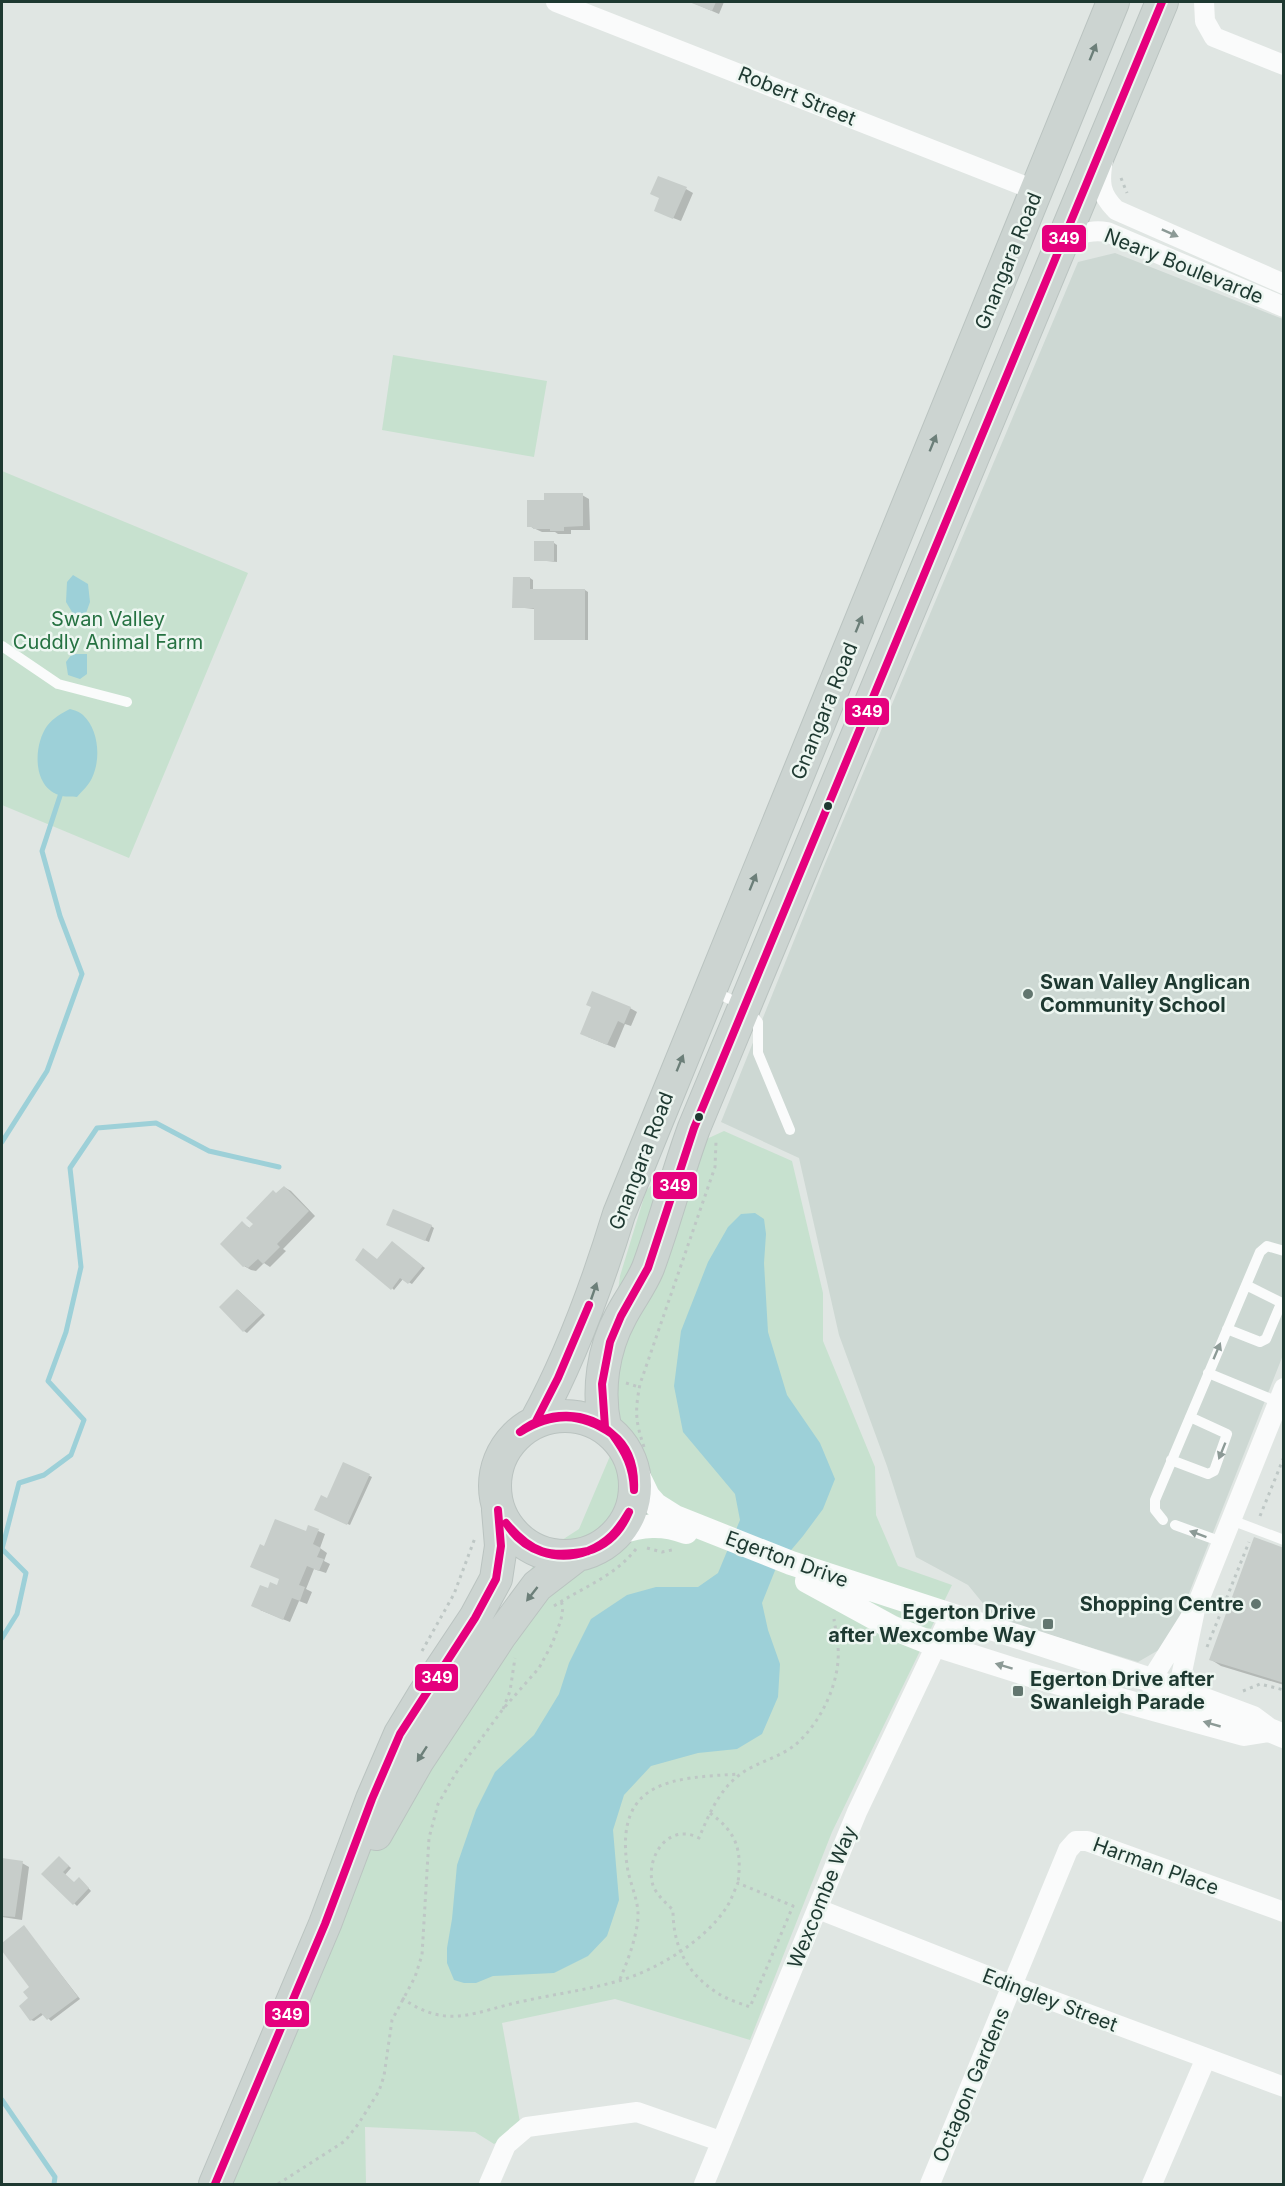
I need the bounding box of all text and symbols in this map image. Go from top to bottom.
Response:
one-way arrow [1089,43,1098,61]
street label: Robert Street [735,61,860,131]
street label: Gnangara Road [970,189,1046,333]
street label: Neary Boulevarde [1101,223,1267,309]
line badge: 349 [1041,224,1087,253]
text: 349 [1048,228,1080,248]
one-way arrow [1161,229,1178,238]
one-way arrow [928,434,938,452]
park label: Swan Valley Cuddly Animal Farm [13,607,203,654]
one-way arrow [855,615,864,633]
street label: Gnangara Road [786,639,862,783]
line badge: 349 [844,697,890,726]
text: 349 [851,701,883,721]
unlabelled marker [822,800,834,812]
one-way arrow [749,873,758,891]
place label: Swan Valley Anglican Community School [1040,970,1250,1017]
marker: Swan Valley Anglican Community School [1021,987,1035,1001]
one-way arrow [675,1053,685,1071]
street label: Gnangara Road [604,1089,678,1233]
unlabelled marker [693,1111,705,1123]
line badge: 349 [652,1171,698,1200]
text: 349 [659,1175,691,1195]
one-way arrow [590,1282,600,1300]
one-way arrow [1213,1343,1222,1360]
one-way arrow [1217,1442,1227,1460]
street label: Egerton Drive [722,1526,852,1592]
one-way arrow [1189,1529,1207,1539]
one-way arrow [527,1586,539,1601]
place label: Shopping Centre [1080,1592,1244,1616]
marker: Shopping Centre [1249,1597,1263,1611]
place label: Egerton Drive after Wexcombe Way [828,1600,1036,1647]
marker: Egerton Drive after Wexcombe Way [1041,1617,1055,1631]
one-way arrow [995,1661,1013,1670]
line badge: 349 [414,1663,459,1692]
text: 349 [421,1667,453,1687]
place label: Egerton Drive after Swanleigh Parade [1030,1667,1214,1714]
marker: Egerton Drive after Swanleigh Parade [1011,1684,1025,1698]
one-way arrow [1203,1719,1221,1728]
one-way arrow [416,1746,427,1762]
street label: Wexcombe Way [782,1822,862,1972]
street label: Harman Place [1090,1832,1222,1900]
street label: Edingley Street [979,1963,1121,2037]
line badge: 349 [264,2000,310,2028]
text: 349 [271,2004,303,2024]
street label: Octagon Gardens [928,2004,1014,2166]

